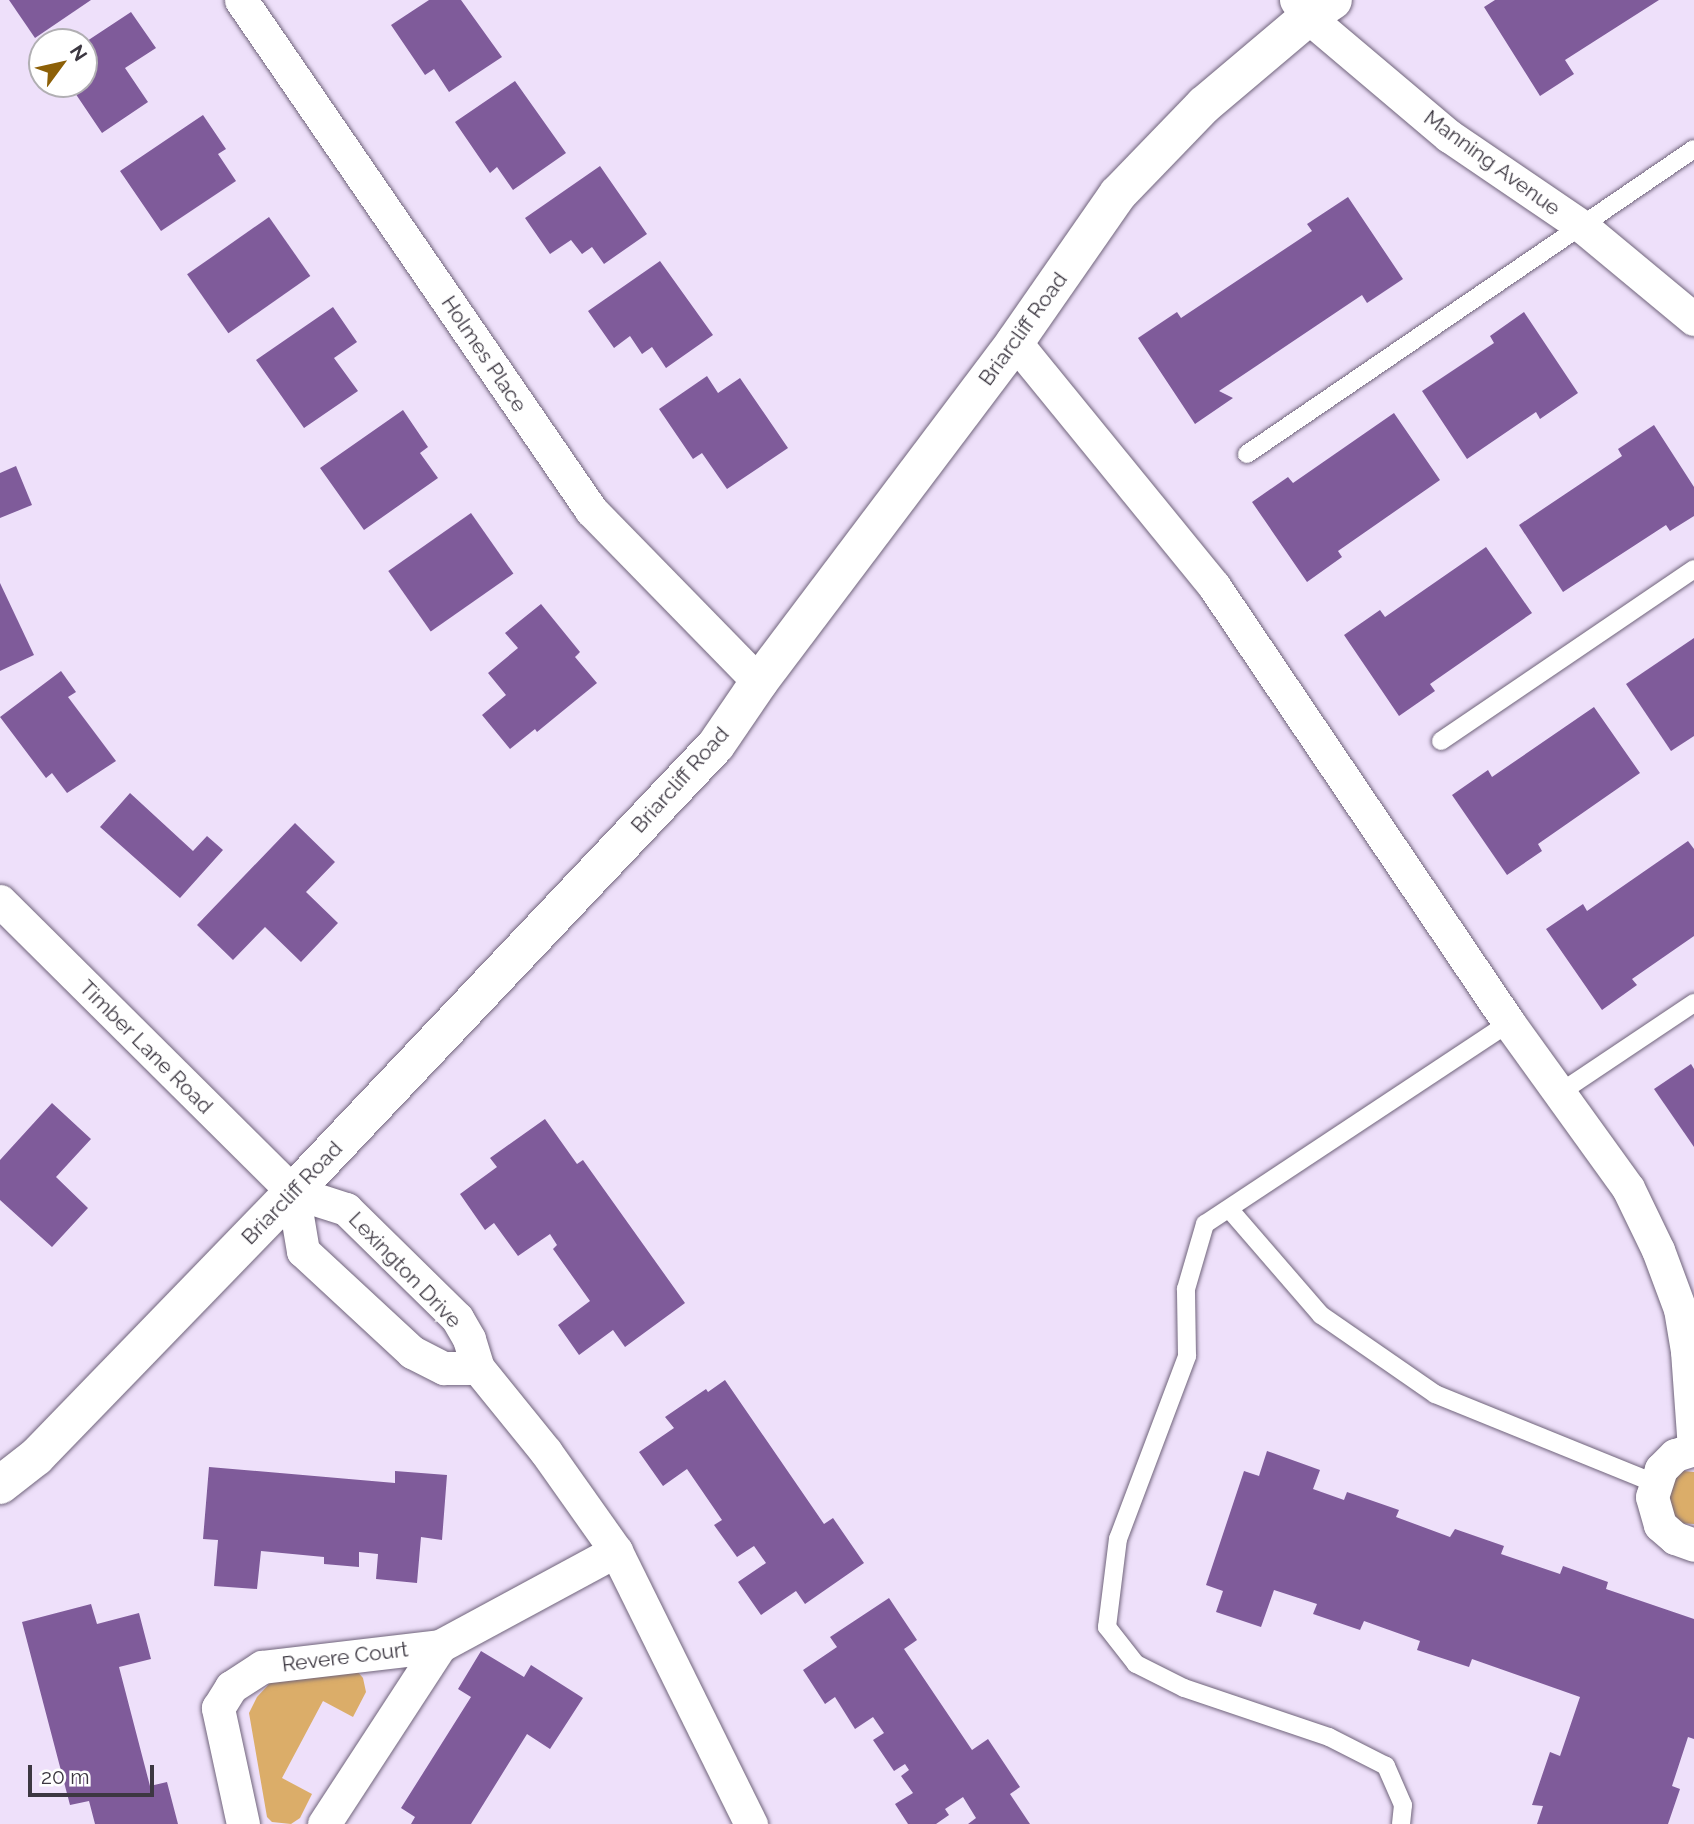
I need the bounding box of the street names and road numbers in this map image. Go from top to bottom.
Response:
street label: Manning Avenue [1419,105,1565,221]
street label: Briarcliff Road [973,267,1073,391]
street label: Holmes Place [436,291,532,417]
street label: Briarcliff Road [626,722,734,838]
street label: Timber Lane Road [74,975,218,1119]
street label: Briarcliff Road [236,1136,348,1250]
street label: Lexington Drive [343,1207,467,1333]
street label: Revere Court [280,1637,410,1677]

